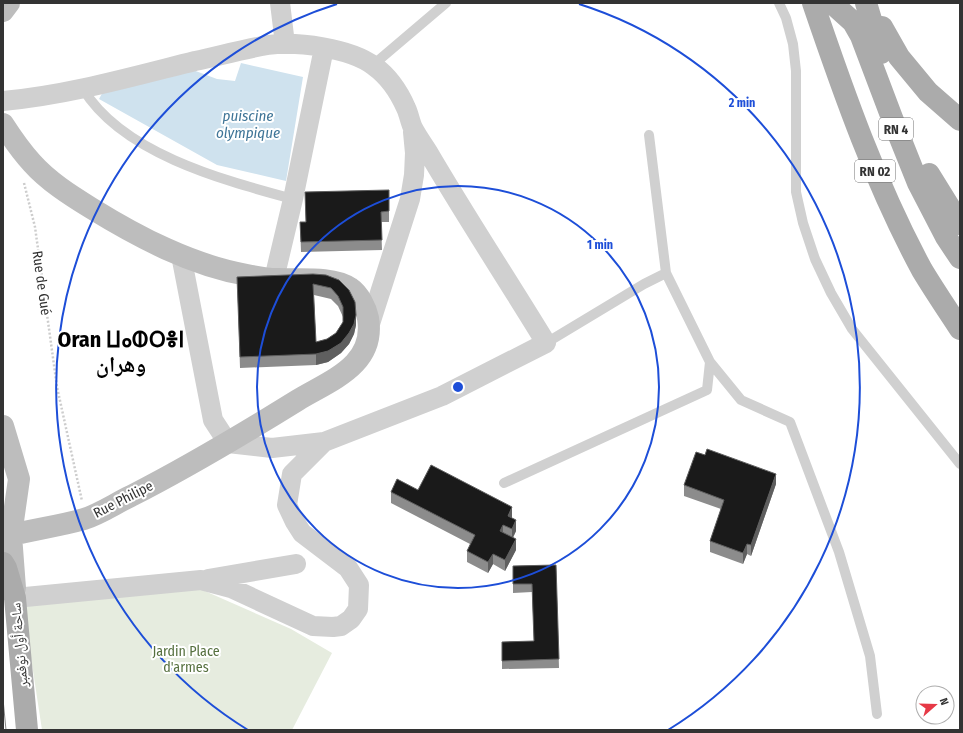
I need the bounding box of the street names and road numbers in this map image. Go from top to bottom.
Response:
road number: RN 4 [879,118,913,140]
road number: RN 02 [855,160,895,182]
street label: Rue de Gué [29,250,54,317]
street label: Rue Philipe [91,477,156,522]
street label: ساحة أول نوفمبر [7,602,32,689]

